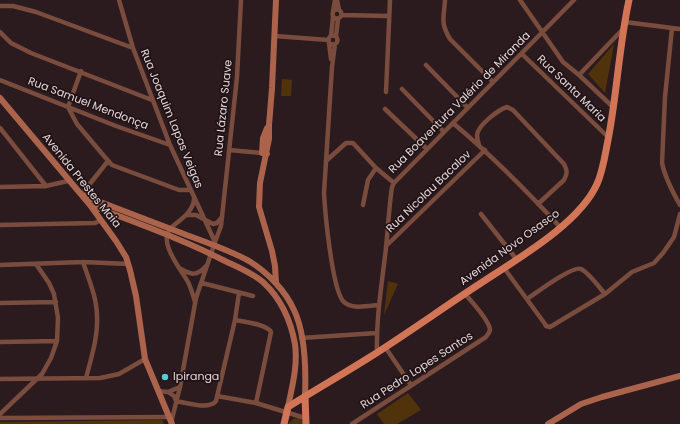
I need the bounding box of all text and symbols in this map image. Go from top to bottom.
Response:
street label: Rua Boaventura Valério de Miranda [386,29,534,177]
street label: Rua Joaquim Lapas Veigas [137,47,205,191]
street label: Rua Santa Maria [534,53,608,125]
street label: Rua Lázaro Suave [212,59,236,157]
street label: Rua Samuel Mendonça [26,75,150,133]
street label: Avenida Prestes Maia [39,131,123,231]
street label: Rua Nicolau Bacalov [384,148,474,236]
street label: Avenida Novo Osasco [458,207,562,289]
street label: Rua Pedro Lopes Santos [358,330,476,412]
place label: Ipiranga [173,370,219,384]
marker: Ipiranga [160,372,170,382]

